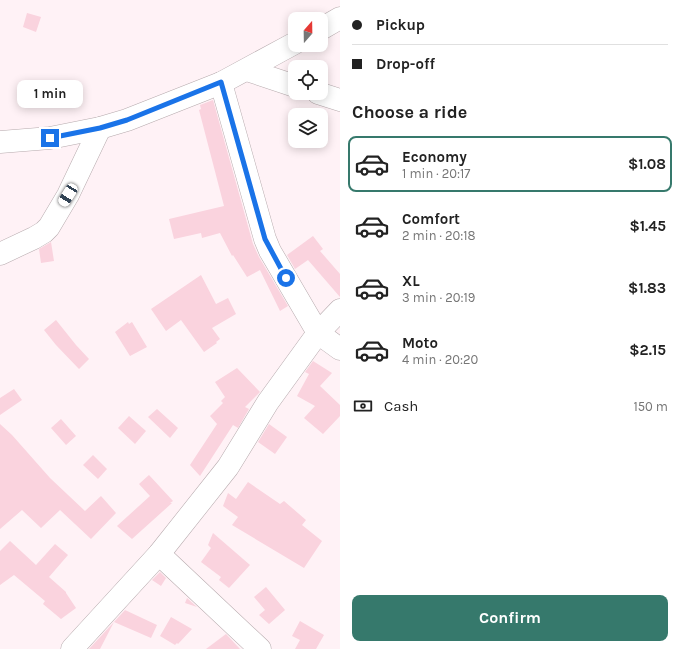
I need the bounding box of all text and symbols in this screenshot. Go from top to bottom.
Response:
north arrow [288,12,328,52]
map controls [288,12,328,148]
text: Pickup [376,16,425,34]
text: Drop-off [376,55,435,73]
button: locate [288,60,328,100]
callout: 1 min [17,80,83,108]
text: 1 min [34,86,66,101]
text: Choose a ride [352,101,467,123]
button: layers [288,108,328,148]
route end [41,129,59,147]
icon: car [354,146,390,182]
text: Economy [402,148,467,166]
text: $1.08 [628,155,666,173]
text: 1 min · 20:17 [402,166,470,181]
car [57,182,79,208]
icon: car [354,208,390,244]
text: Comfort [402,210,460,228]
text: $1.45 [629,217,666,235]
text: 2 min · 20:18 [402,228,476,243]
route start [277,269,295,287]
icon: car [354,270,390,306]
text: XL [402,272,420,290]
text: $1.83 [628,279,666,297]
text: 3 min · 20:19 [402,290,475,305]
icon: car [354,332,390,368]
text: Moto [402,334,438,352]
text: $2.15 [629,341,666,359]
text: 4 min · 20:20 [402,352,478,367]
icon: cash [352,395,374,417]
text: Cash [384,397,418,415]
text: 150 m [633,399,668,414]
button: Confirm [352,595,668,641]

